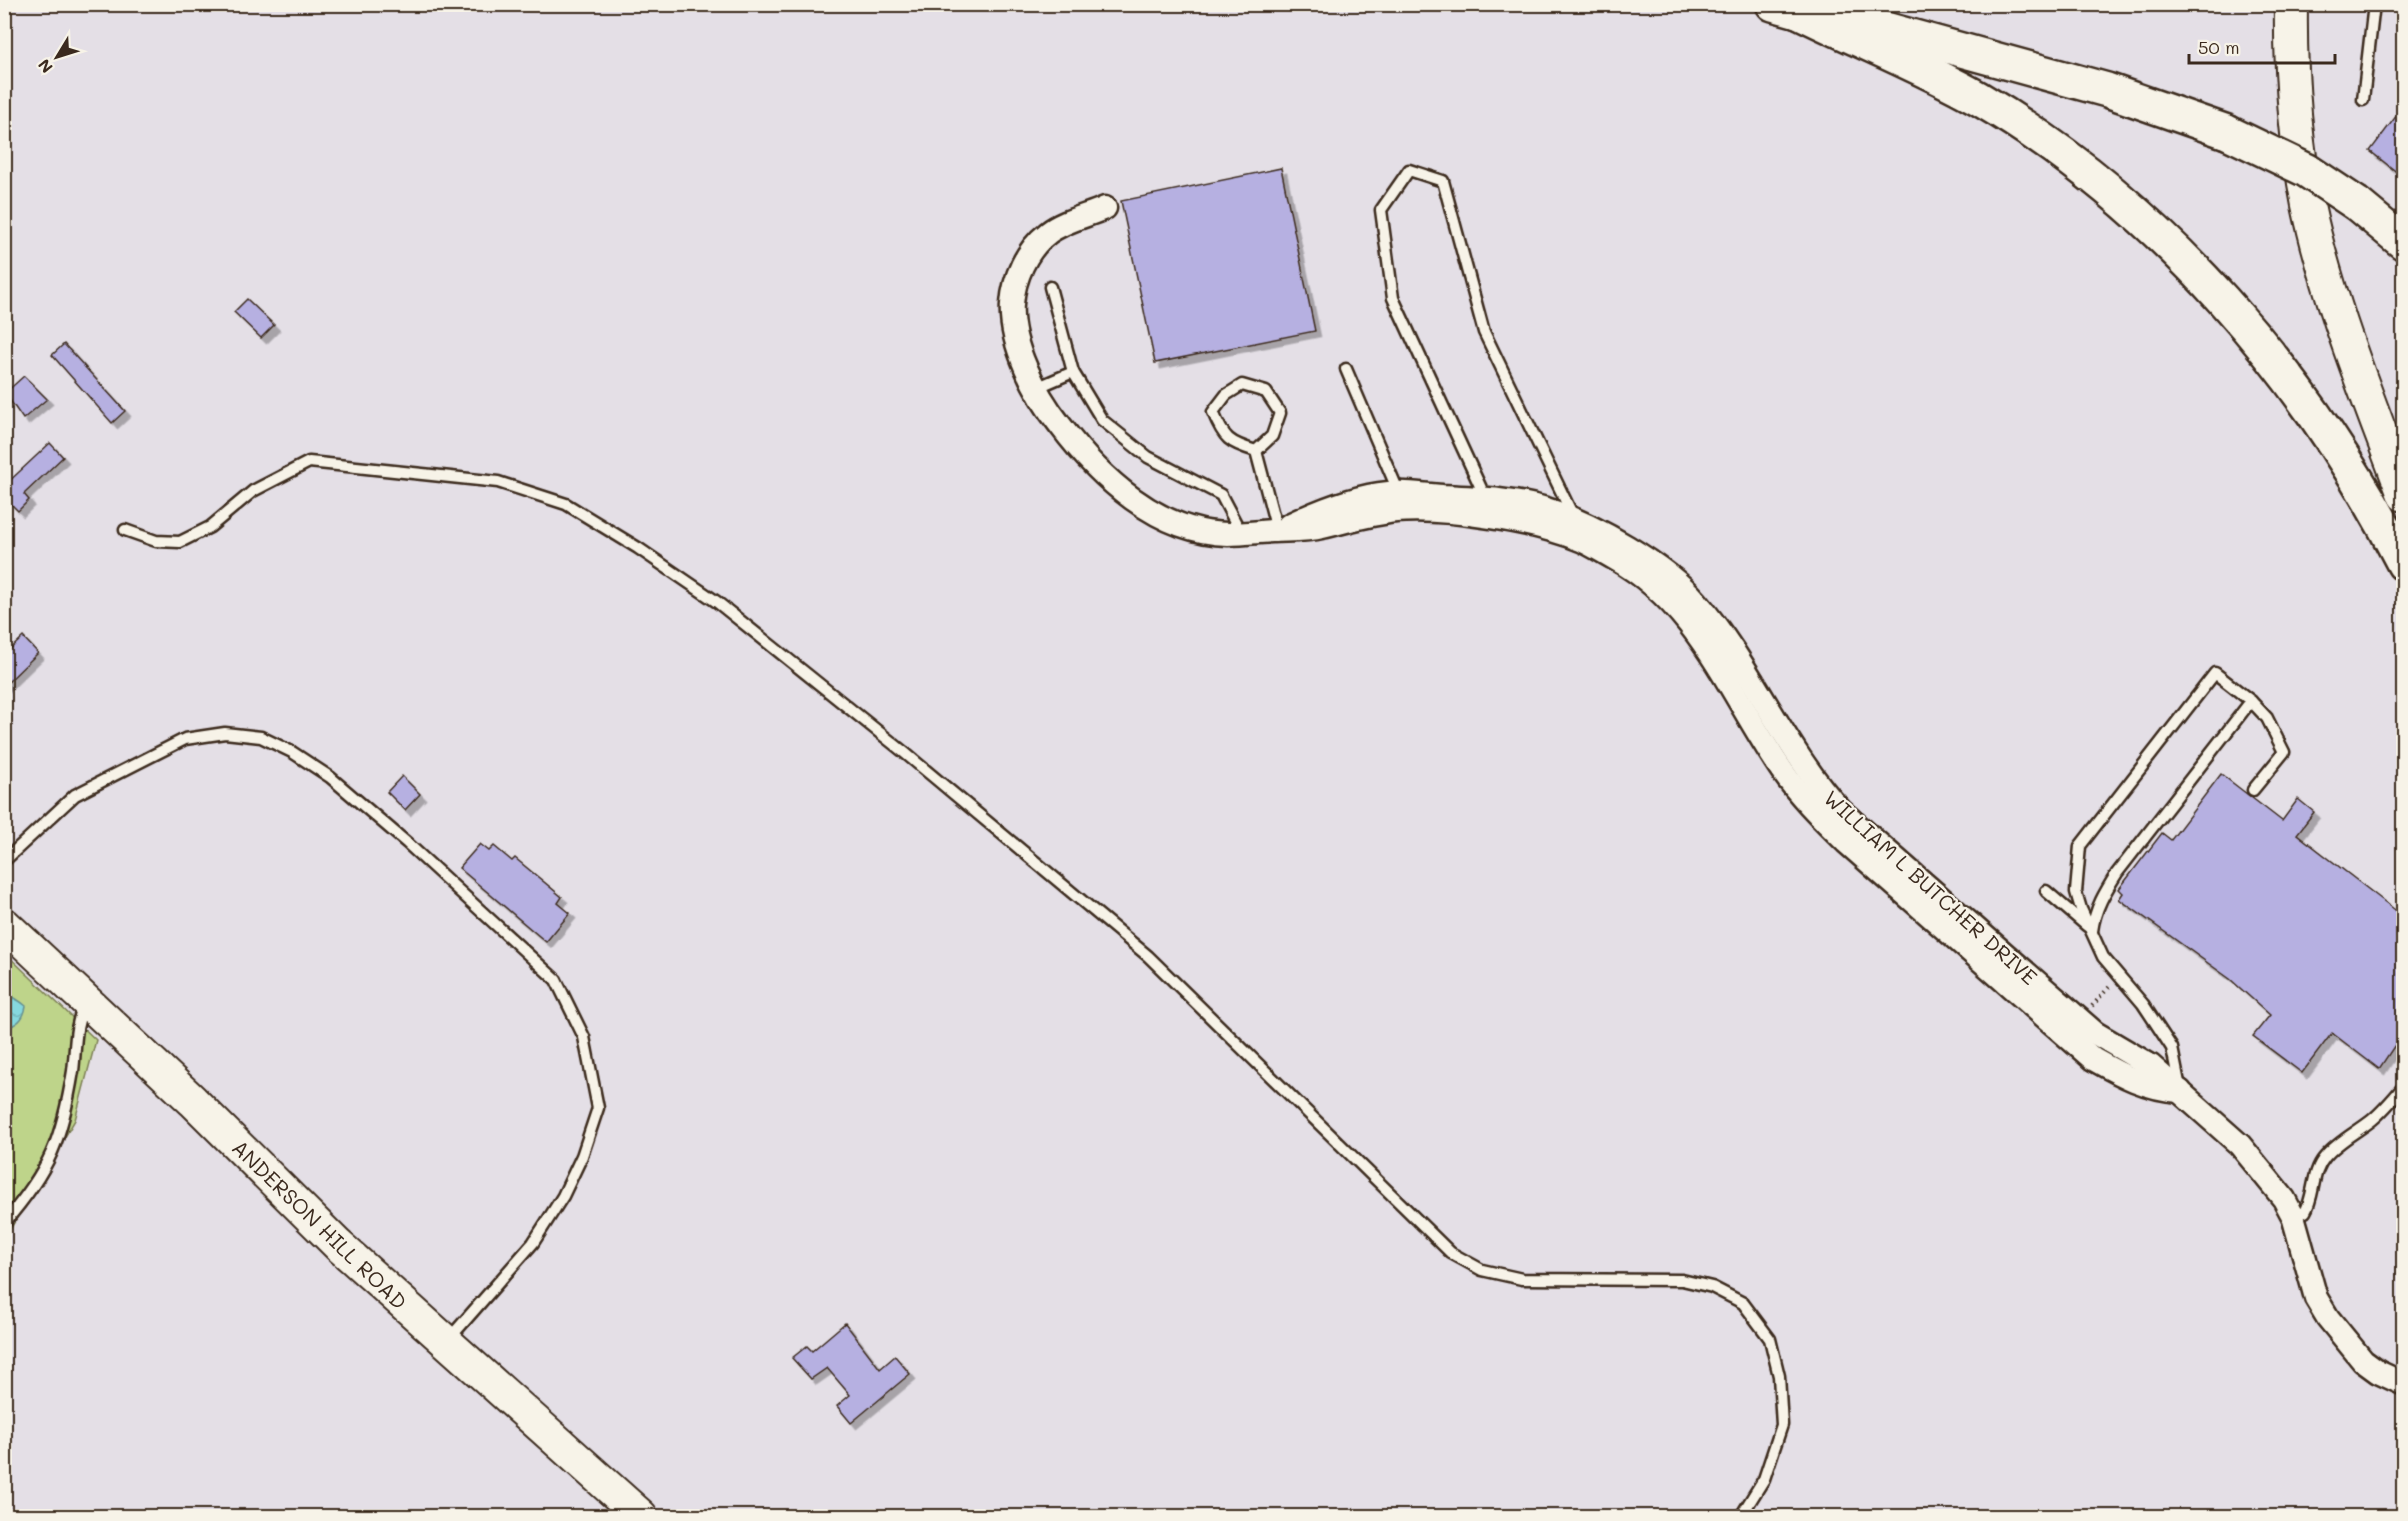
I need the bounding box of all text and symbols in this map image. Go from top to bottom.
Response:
north arrow [27,27,87,87]
scale bar [2189,27,2334,65]
text: 50 m [2198,35,2240,59]
text: N [33,55,57,78]
street label: WILLIAM L BUTCHER DRIVE [1819,784,2043,990]
street label: ANDERSON HILL ROAD [227,1133,413,1315]

